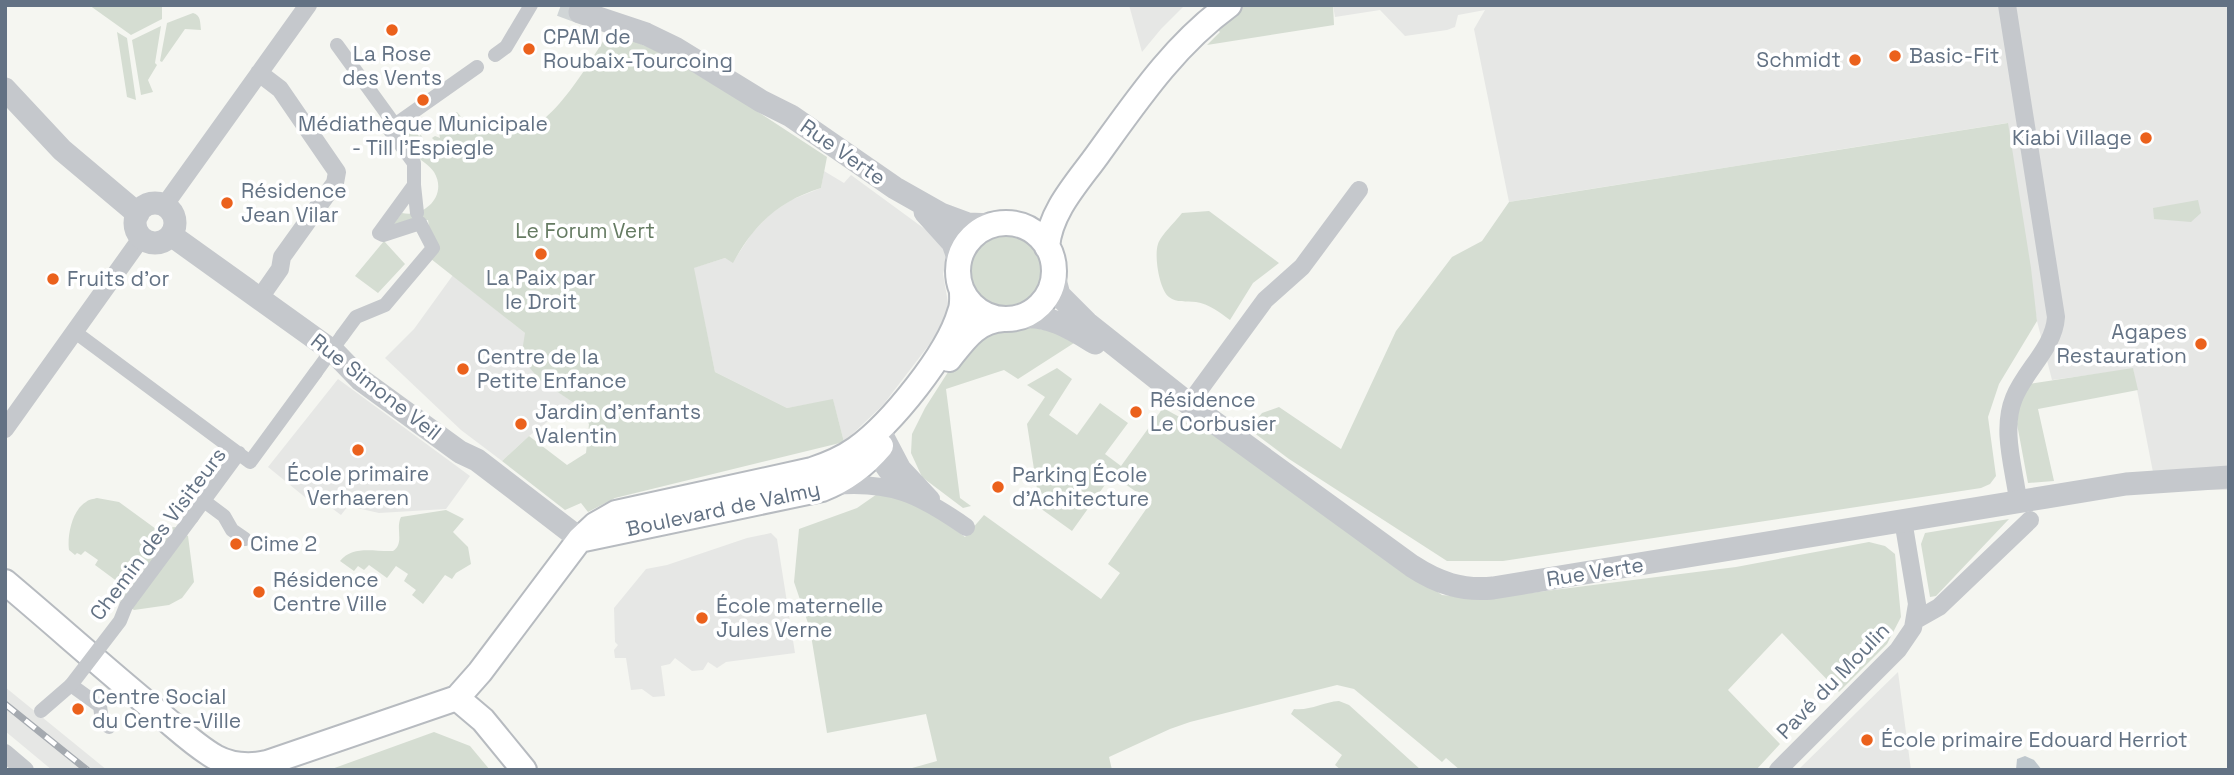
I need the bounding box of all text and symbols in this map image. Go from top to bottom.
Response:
marker: La Rose des Vents [384,22,400,38]
place label: CPAM de Roubaix-Tourcoing [543,23,733,74]
place label: La Rose des Vents [342,40,442,91]
marker: CPAM de Roubaix-Tourcoing [521,41,537,57]
place label: Basic-Fit [1909,42,1999,69]
place label: Schmidt [1756,46,1841,73]
marker: Basic-Fit [1887,48,1903,64]
marker: Schmidt [1847,52,1863,68]
marker: Médiathèque Municipale - Till l'Espiegle [415,92,431,108]
place label: Médiathèque Municipale - Till l'Espiegle [298,110,548,161]
street label: Rue Verte [795,112,891,191]
place label: Kiabi Village [2012,124,2132,151]
marker: Kiabi Village [2138,130,2154,146]
place label: Résidence Jean Vilar [241,177,347,228]
marker: Résidence Jean Vilar [219,195,235,211]
park label: Le Forum Vert [515,217,655,244]
marker: La Paix par le Droit [533,246,549,262]
place label: La Paix par le Droit [486,264,596,315]
place label: Fruits d'or [67,265,169,292]
marker: Fruits d'or [45,271,61,287]
place label: Agapes Restauration [2057,318,2187,369]
street label: Rue Simone Veil [306,327,447,446]
marker: Agapes Restauration [2193,336,2209,352]
place label: Centre de la Petite Enfance [477,343,627,394]
marker: Centre de la Petite Enfance [455,361,471,377]
place label: Résidence Le Corbusier [1150,386,1277,437]
place label: Jardin d'enfants Valentin [535,398,701,449]
marker: Résidence Le Corbusier [1128,404,1144,420]
marker: Jardin d'enfants Valentin [513,416,529,432]
street label: Chemin des Visiteurs [84,442,232,626]
marker: École primaire Verhaeren [350,442,366,458]
place label: École primaire Verhaeren [287,460,429,511]
place label: Parking École d'Achitecture [1012,461,1149,512]
street label: Boulevard de Valmy [623,475,822,542]
marker: Parking École d'Achitecture [990,479,1006,495]
place label: Cime 2 [250,530,317,557]
marker: Cime 2 [228,536,244,552]
street label: Rue Verte [1544,551,1645,593]
place label: Résidence Centre Ville [273,566,387,617]
marker: Résidence Centre Ville [251,584,267,600]
place label: École maternelle Jules Verne [716,592,883,643]
marker: École maternelle Jules Verne [694,610,710,626]
street label: Pavé du Moulin [1770,617,1895,745]
place label: Centre Social du Centre-Ville [92,683,241,734]
marker: Centre Social du Centre-Ville [70,701,86,717]
place label: École primaire Edouard Herriot [1881,726,2188,753]
marker: École primaire Edouard Herriot [1859,732,1875,748]

